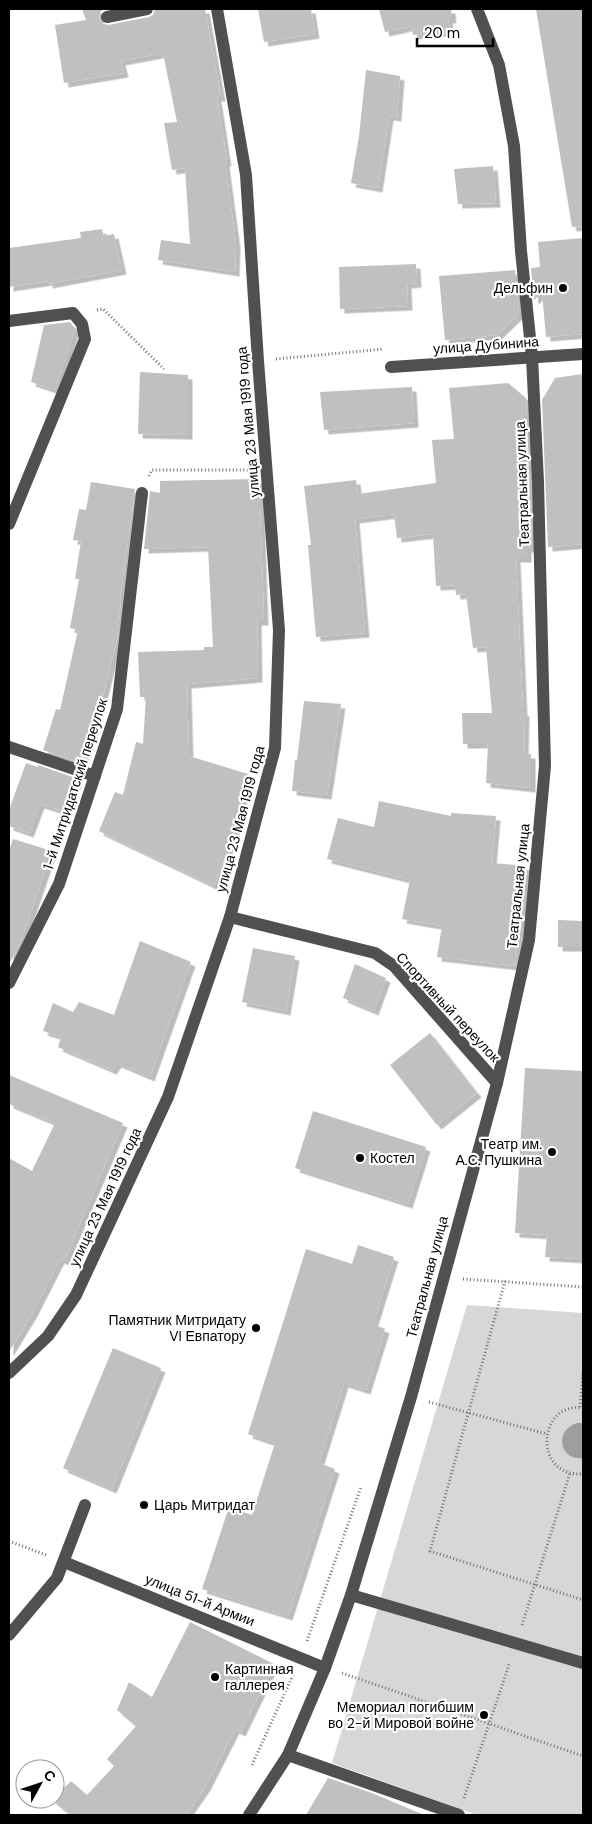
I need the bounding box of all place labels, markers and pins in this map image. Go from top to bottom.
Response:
place label: Дельфин [494,279,553,297]
marker: Дельфин [557,282,569,294]
place label: Театр им. А.С. Пушкина [456,1135,542,1169]
marker: Театр им. А.С. Пушкина [546,1146,558,1158]
place label: Костел [370,1149,415,1167]
marker: Костел [354,1152,366,1164]
place label: Памятник Митридату VI Евпатору [108,1311,246,1345]
marker: Памятник Митридату VI Евпатору [250,1322,262,1334]
place label: Царь Митридат [154,1496,255,1514]
marker: Царь Митридат [138,1499,150,1511]
place label: Картинная галлерея [225,1660,293,1694]
marker: Картинная галлерея [209,1671,221,1683]
place label: Мемориал погибшим во 2-й Мировой войне [328,1698,474,1732]
marker: Мемориал погибшим во 2-й Мировой войне [478,1709,490,1721]

